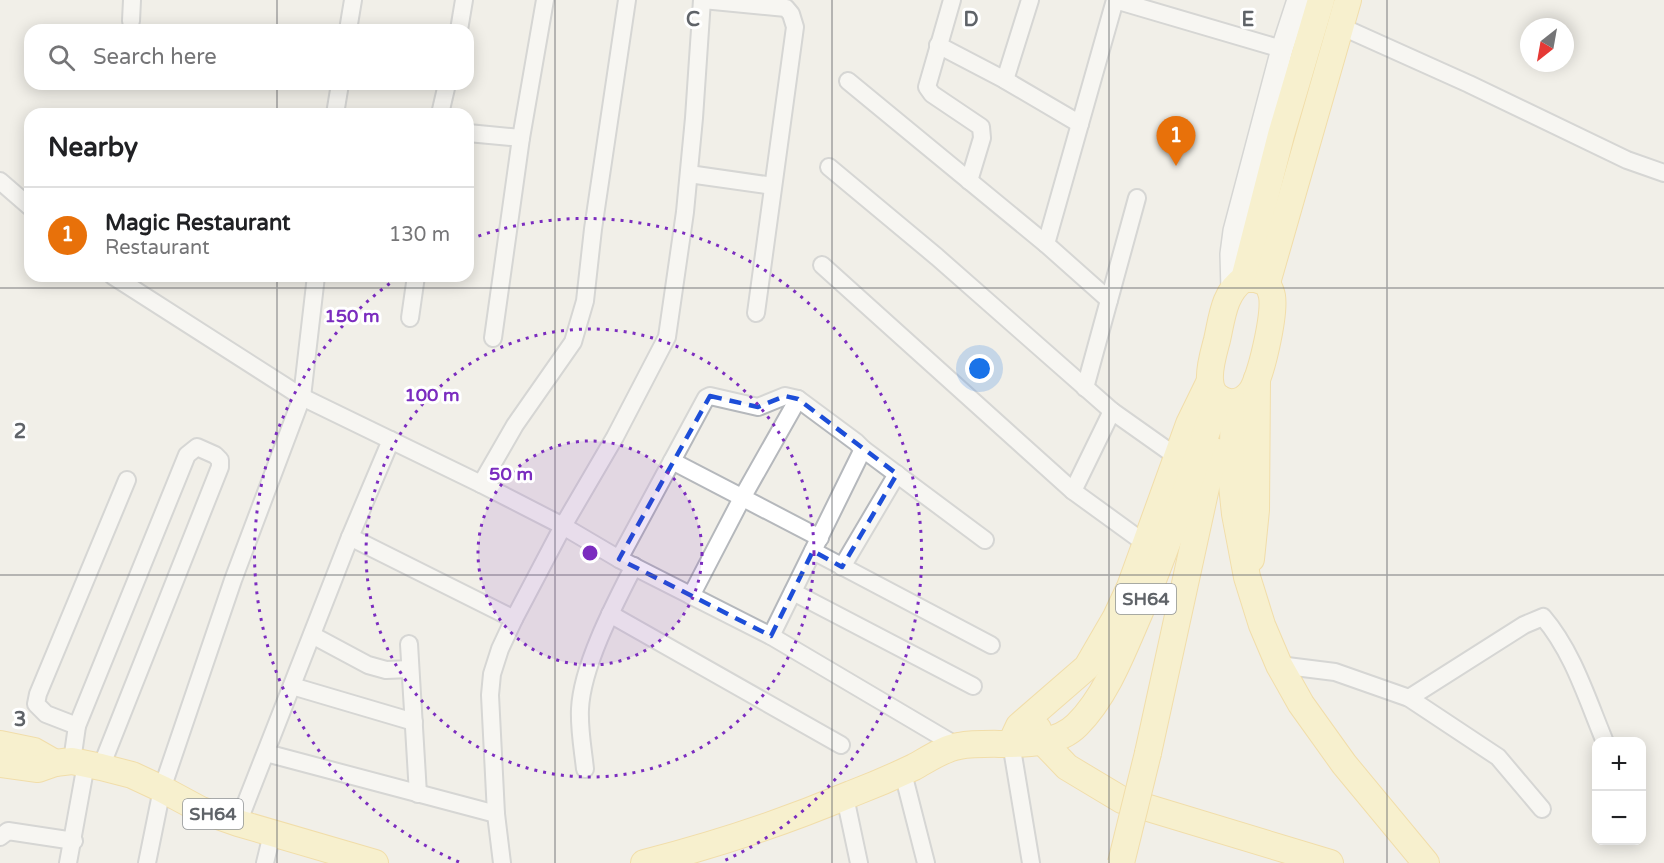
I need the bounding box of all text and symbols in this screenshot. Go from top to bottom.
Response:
text: C [686,8,700,32]
text: D [963,8,979,32]
text: E [1242,8,1255,32]
north arrow [1520,18,1574,72]
search box [24,24,474,90]
icon: search [45,41,78,74]
text: Search here [93,44,217,70]
pin: 1 [1156,116,1196,166]
text: Nearby [48,132,138,163]
text: Magic Restaurant [105,210,290,236]
text: 1 [61,223,74,247]
text: 130 m [389,223,450,247]
text: Restaurant [105,236,210,260]
text: 150 m [324,305,380,327]
your location [965,354,994,383]
text: 100 m [404,384,460,406]
text: 2 [14,420,26,444]
text: 50 m [489,463,533,485]
centre of rings [580,543,600,563]
road number: SH64 [1116,584,1176,614]
text: 3 [14,708,26,732]
map controls [1592,737,1646,845]
button: + [1592,737,1646,791]
button: − [1592,791,1646,845]
road number: SH64 [183,799,243,829]

